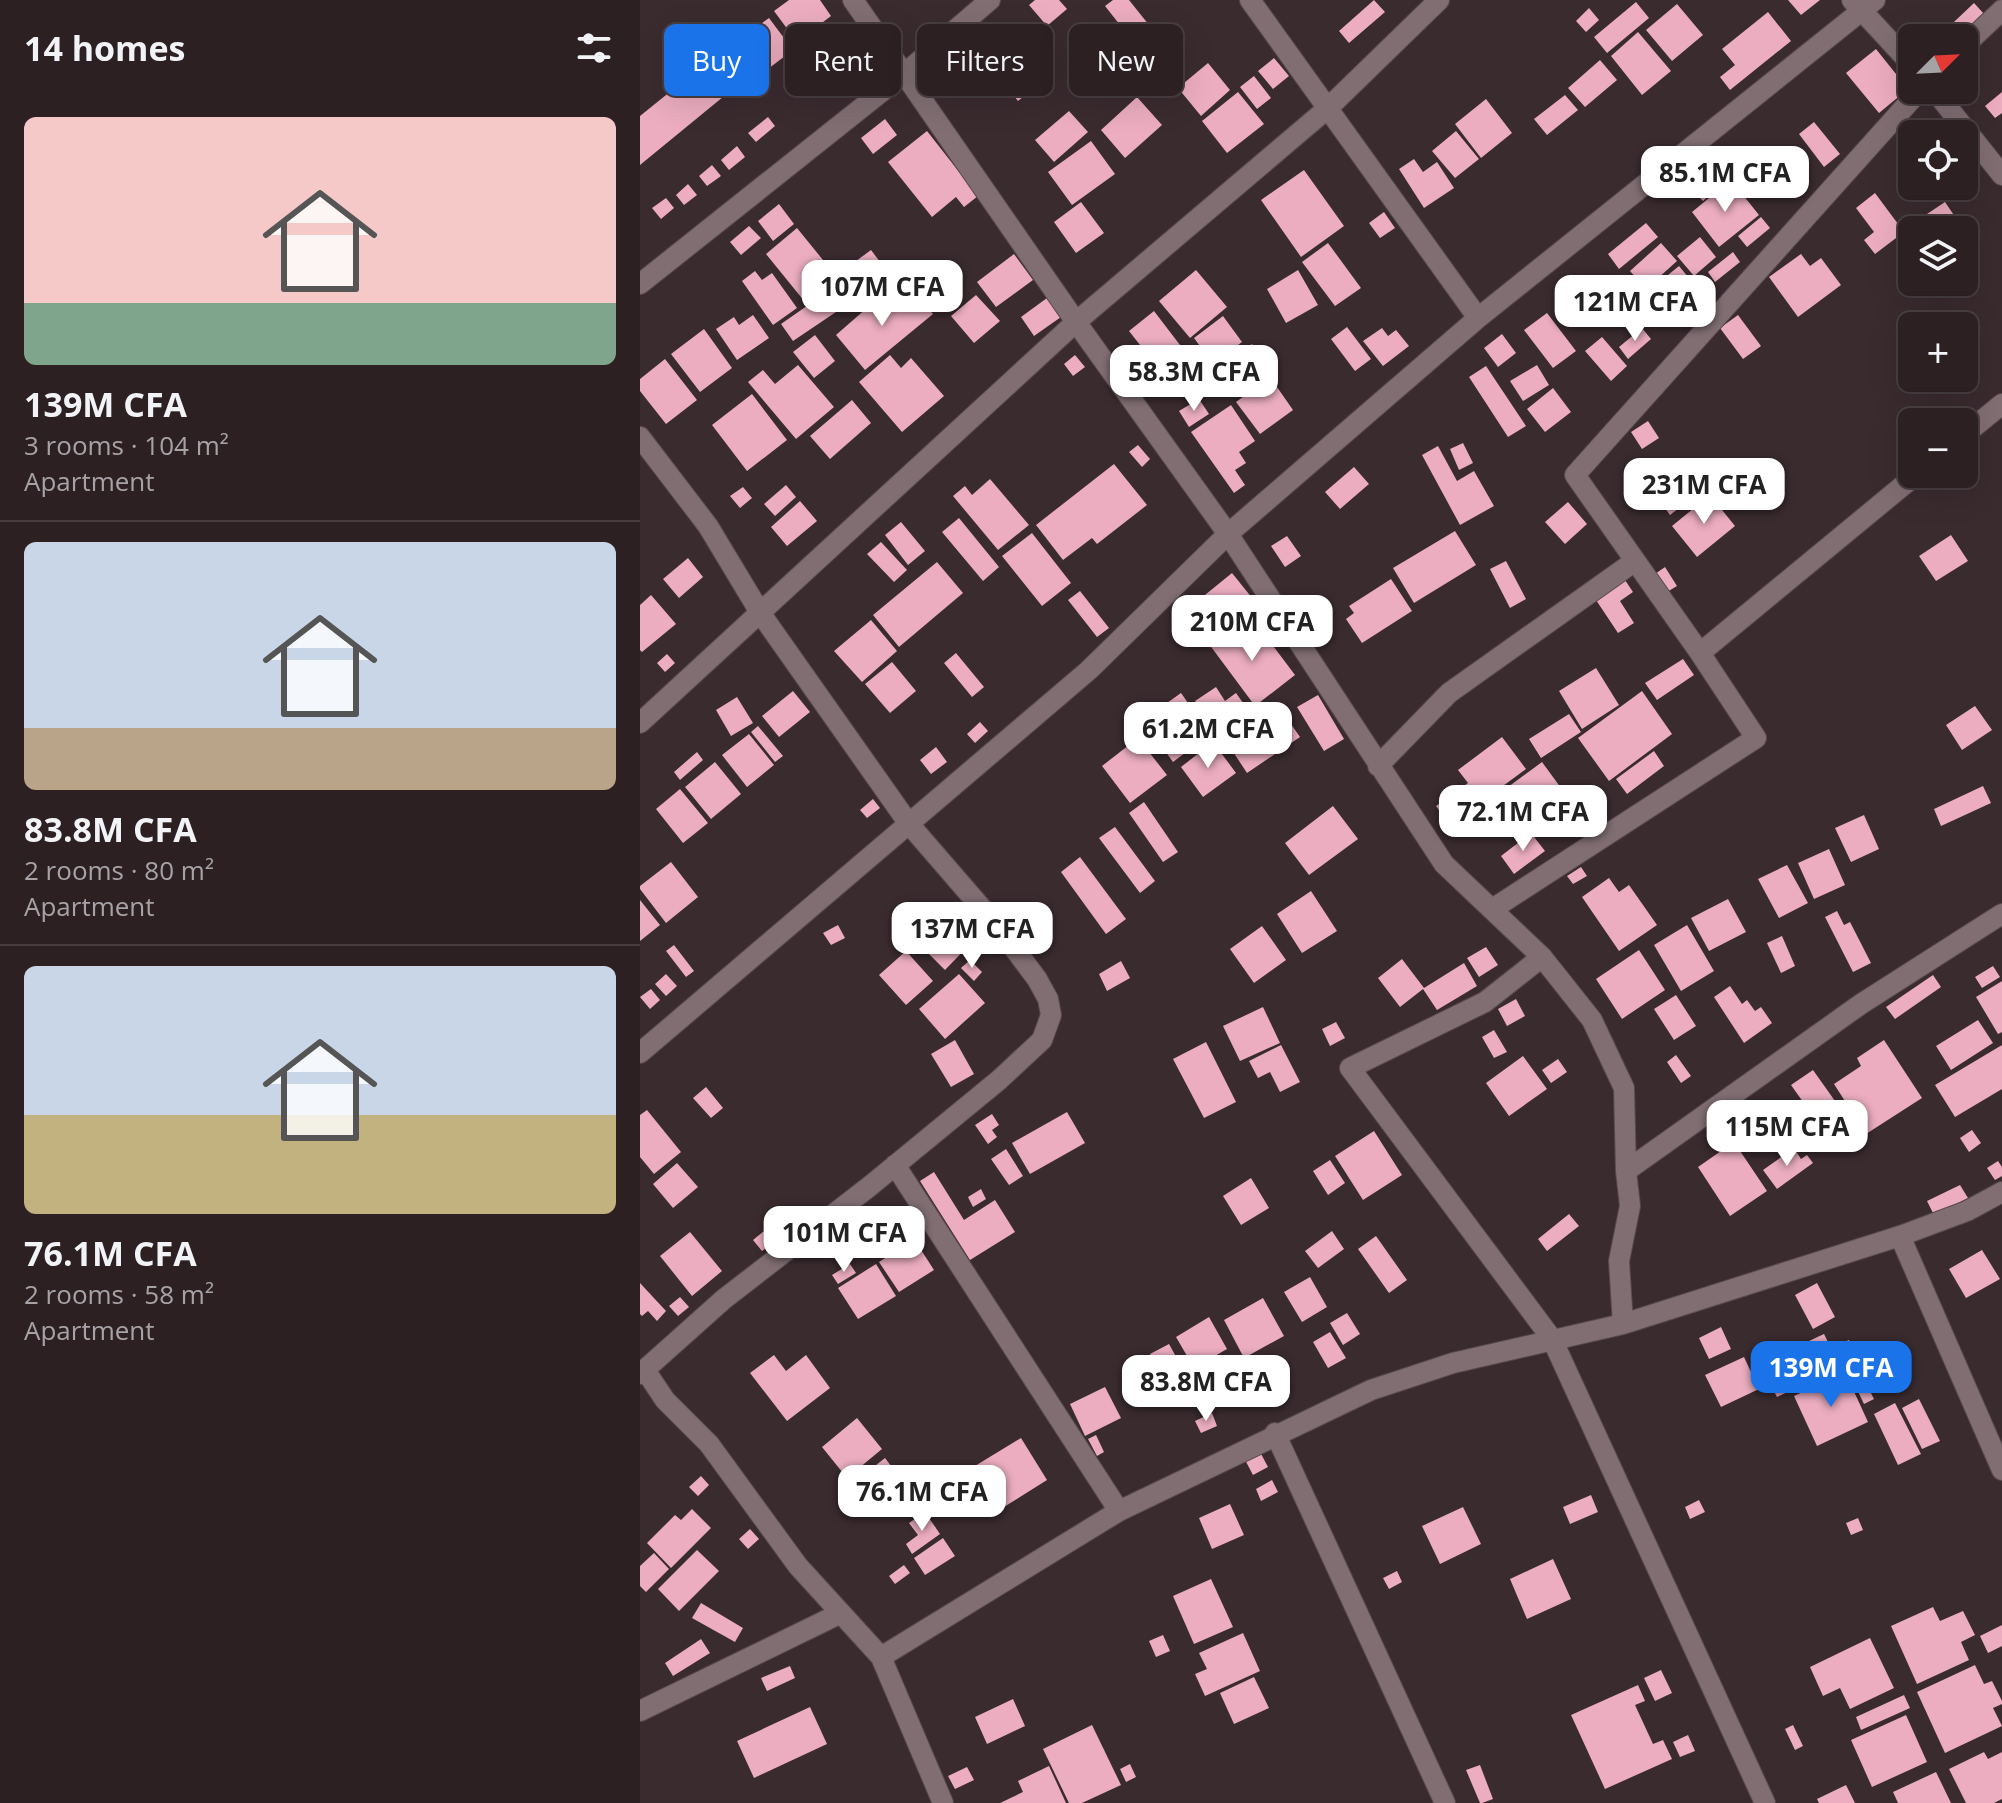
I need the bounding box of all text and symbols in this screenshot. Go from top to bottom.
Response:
chip: Buy [664,24,769,96]
chip: Rent [785,24,901,96]
chip: Filters [917,24,1053,96]
chip: New [1069,24,1183,96]
north arrow [1898,24,1978,104]
map controls [1898,24,1978,488]
text: 14 homes [24,25,185,71]
icon: filters [572,26,616,70]
button: locate [1898,120,1978,200]
pin: 85.1M CFA [1633,146,1817,214]
text: 85.1M CFA [1659,154,1791,190]
icon: home [248,169,392,313]
button: layers [1898,216,1978,296]
pin: 107M CFA [799,260,965,328]
text: 107M CFA [820,268,944,304]
pin: 121M CFA [1552,275,1718,343]
text: 121M CFA [1573,283,1697,319]
button: + [1898,312,1978,392]
pin: 58.3M CFA [1102,345,1286,413]
text: 58.3M CFA [1128,353,1260,389]
text: 139M CFA [24,381,187,427]
button: − [1898,408,1978,488]
text: 3 rooms · 104 m² [24,427,229,463]
pin: 231M CFA [1621,458,1787,526]
text: Apartment [24,463,155,499]
text: 231M CFA [1642,466,1766,502]
icon: home [248,594,392,738]
pin: 210M CFA [1169,595,1335,663]
text: 210M CFA [1190,603,1314,639]
pin: 61.2M CFA [1116,702,1300,770]
text: 61.2M CFA [1142,710,1274,746]
pin: 72.1M CFA [1431,785,1615,853]
text: 72.1M CFA [1457,793,1589,829]
text: 83.8M CFA [24,806,197,852]
text: 2 rooms · 80 m² [24,852,214,888]
text: Apartment [24,888,155,924]
pin: 137M CFA [889,902,1055,970]
text: 137M CFA [910,910,1034,946]
icon: home [248,1018,392,1162]
pin: 115M CFA [1704,1100,1870,1168]
text: 115M CFA [1725,1108,1849,1144]
pin: 101M CFA [761,1206,927,1274]
text: 101M CFA [782,1214,906,1250]
text: 76.1M CFA [24,1230,197,1276]
text: 2 rooms · 58 m² [24,1276,214,1312]
text: Apartment [24,1312,155,1348]
pin: 139M CFA [1748,1341,1914,1409]
text: 139M CFA [1769,1349,1893,1385]
pin: 83.8M CFA [1114,1355,1298,1423]
text: 83.8M CFA [1140,1363,1272,1399]
pin: 76.1M CFA [830,1465,1014,1533]
text: 76.1M CFA [856,1473,988,1509]

